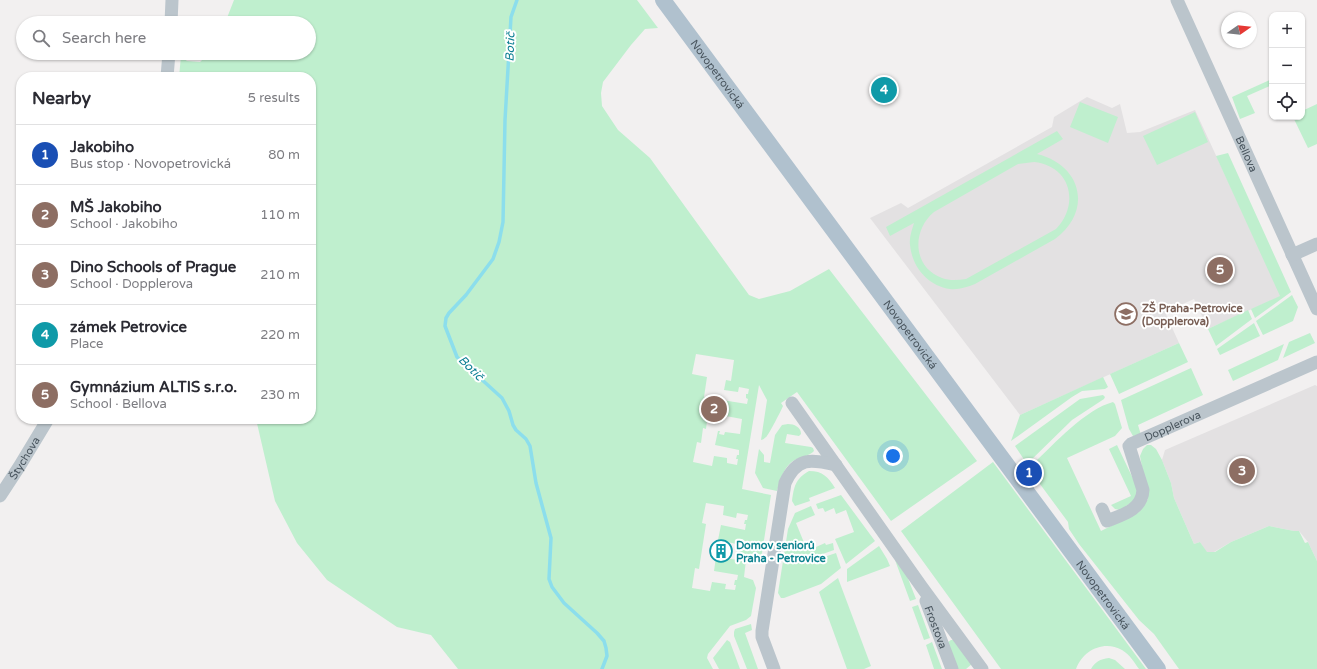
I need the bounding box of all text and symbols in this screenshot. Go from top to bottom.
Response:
north arrow [1221,12,1257,48]
map controls [1269,12,1305,120]
button: + [1269,12,1305,48]
search box [16,16,316,60]
icon: search [30,27,52,49]
text: Search here [62,29,146,47]
water label: Botič [502,30,518,62]
street label: Novopetrovická [688,37,747,111]
button: − [1269,48,1305,84]
pin: 4 [871,75,897,105]
button: locate [1269,84,1305,120]
text: Nearby [32,88,91,109]
text: 5 results [248,90,300,106]
street label: Bellova [1233,134,1260,174]
text: Jakobiho [70,138,134,156]
text: 1 [41,147,49,163]
text: 80 m [268,147,300,163]
text: Bus stop · Novopetrovická [70,156,231,172]
text: MŠ Jakobiho [70,198,162,216]
text: 2 [41,207,49,223]
text: 110 m [260,207,300,223]
text: School · Jakobiho [70,216,178,232]
pin: 5 [1207,255,1233,285]
text: Dino Schools of Prague [70,258,236,276]
text: 3 [41,267,49,283]
text: 210 m [260,267,300,283]
text: School · Dopplerova [70,276,193,292]
street label: Novopetrovická [880,298,940,372]
school or university icon: ZŠ Praha-Petrovice (Dopplerova) [1113,301,1139,327]
place label: ZŠ Praha-Petrovice (Dopplerova) [1142,301,1243,329]
text: zámek Petrovice [70,318,187,336]
text: 4 [41,327,49,343]
text: 220 m [260,327,300,343]
text: Place [70,336,103,352]
water label: Botič [456,353,487,384]
text: Gymnázium ALTIS s.r.o. [70,378,237,396]
text: 5 [41,387,49,403]
text: 230 m [260,387,300,403]
pin: 2 [701,394,727,424]
text: School · Bellova [70,396,167,412]
street label: Dopplerova [1142,408,1203,444]
street label: Štychova [6,435,43,482]
your location [883,446,903,466]
pin: 3 [1229,456,1255,486]
pin: 1 [1016,458,1042,488]
building icon: Domov seniorů Praha - Petrovice [708,538,734,564]
place label: Domov seniorů Praha - Petrovice [736,539,827,565]
street label: Novopetrovická [1073,558,1132,632]
street label: Frostova [921,604,950,651]

